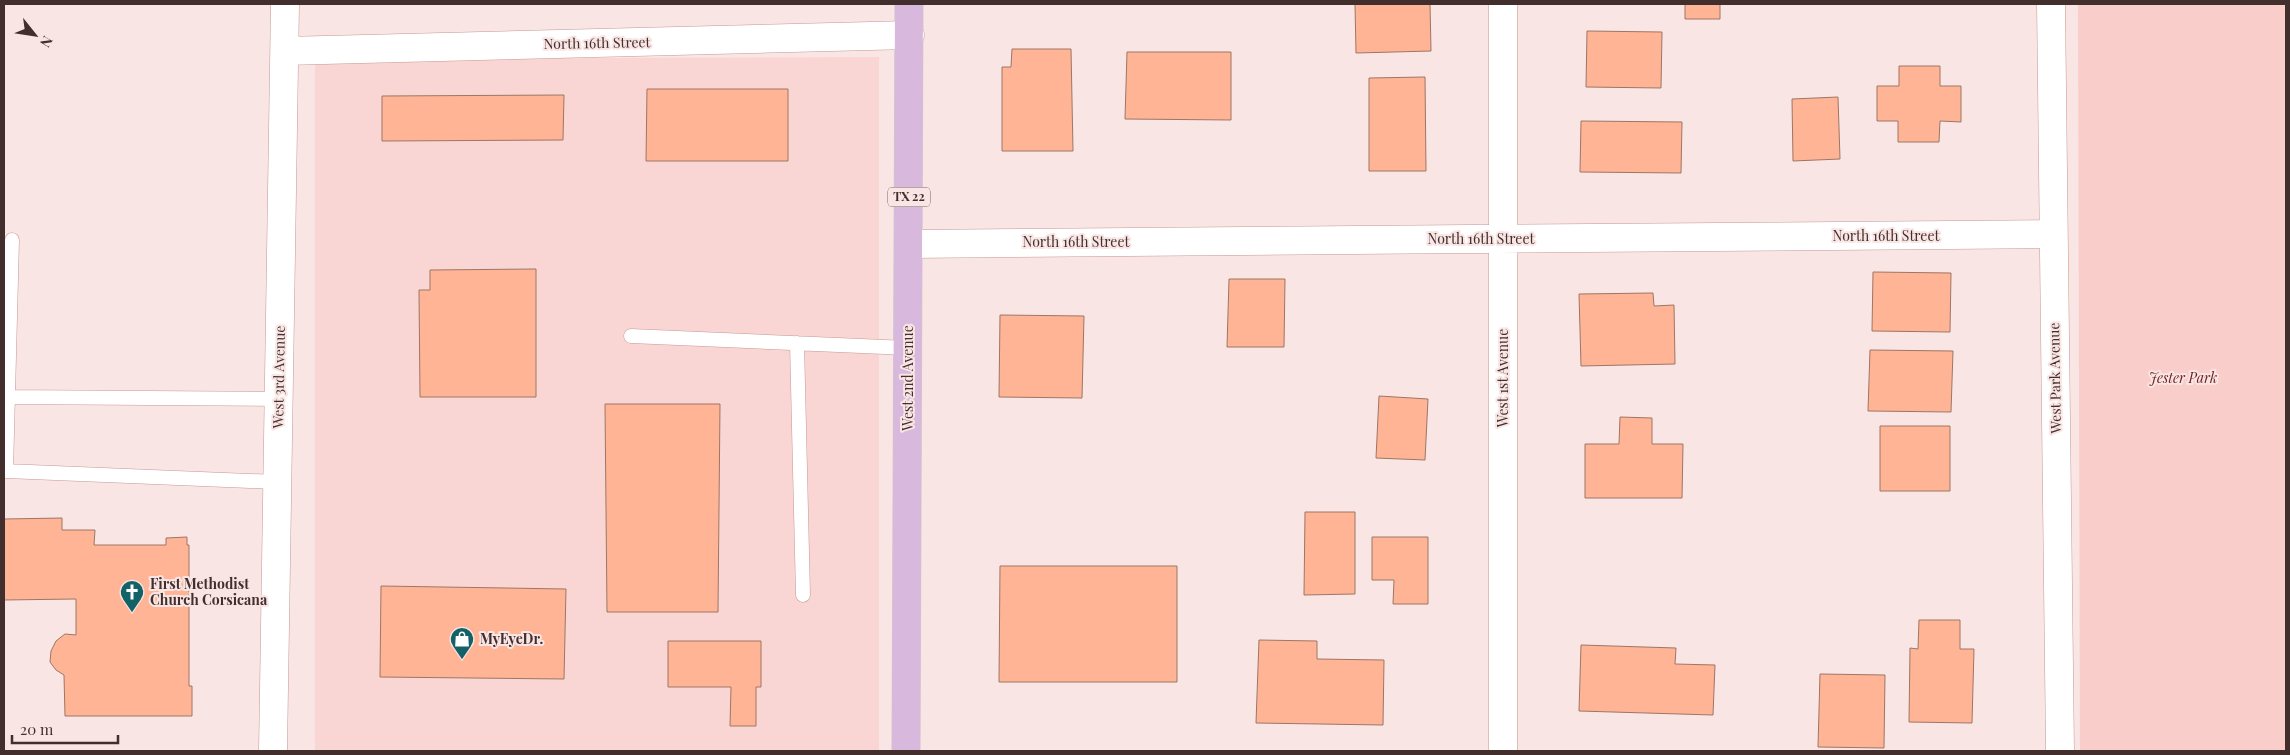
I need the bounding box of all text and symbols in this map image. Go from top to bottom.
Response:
north arrow [10,10,60,60]
street label: North 16th Street [543,32,652,53]
text: N [36,33,57,51]
road number: TX 22 [888,188,930,206]
street label: North 16th Street [1833,226,1940,245]
street label: North 16th Street [1428,229,1535,248]
street label: North 16th Street [1023,232,1130,251]
street label: West Park Avenue [2044,322,2065,435]
street label: West 3rd Avenue [268,325,289,430]
street label: West 2nd Avenue [898,325,917,432]
street label: West 1st Avenue [1493,329,1512,428]
park label: Jester Park [2149,368,2217,387]
place label: First Methodist Church Corsicana [150,574,268,609]
church icon: First Methodist Church Corsicana [119,579,145,613]
shop icon: MyEyeDr. [449,626,475,660]
place label: MyEyeDr. [480,629,543,648]
scale bar [12,712,119,744]
text: 20 m [20,719,54,739]

